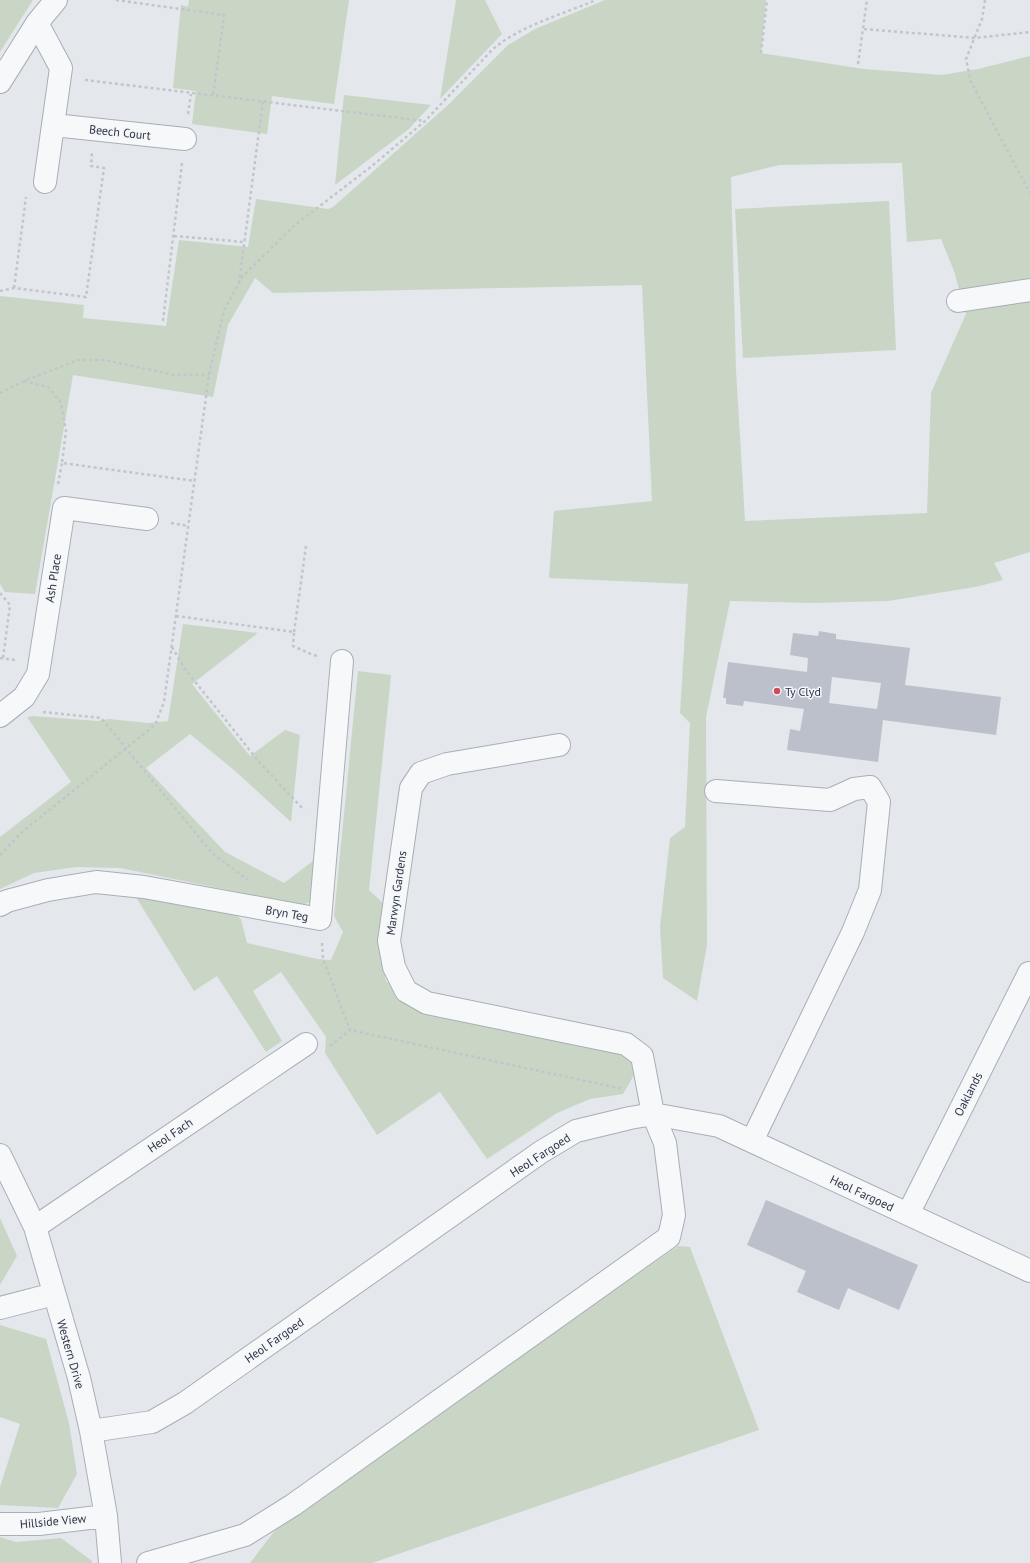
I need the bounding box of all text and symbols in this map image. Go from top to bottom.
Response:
street label: Beech Court [88,121,152,143]
street label: Ash Place [42,553,64,603]
place label: Ty Clyd [785,684,821,699]
marker: Ty Clyd [772,686,782,696]
street label: Marwyn Gardens [383,850,409,936]
street label: Bryn Teg [264,902,310,924]
street label: Oaklands [951,1069,985,1119]
street label: Heol Fach [145,1114,195,1156]
street label: Heol Fargoed [507,1130,573,1180]
street label: Heol Fargoed [828,1172,896,1214]
street label: Heol Fargoed [242,1314,306,1366]
street label: Western Drive [54,1318,88,1390]
street label: Hillside View [19,1511,87,1531]

